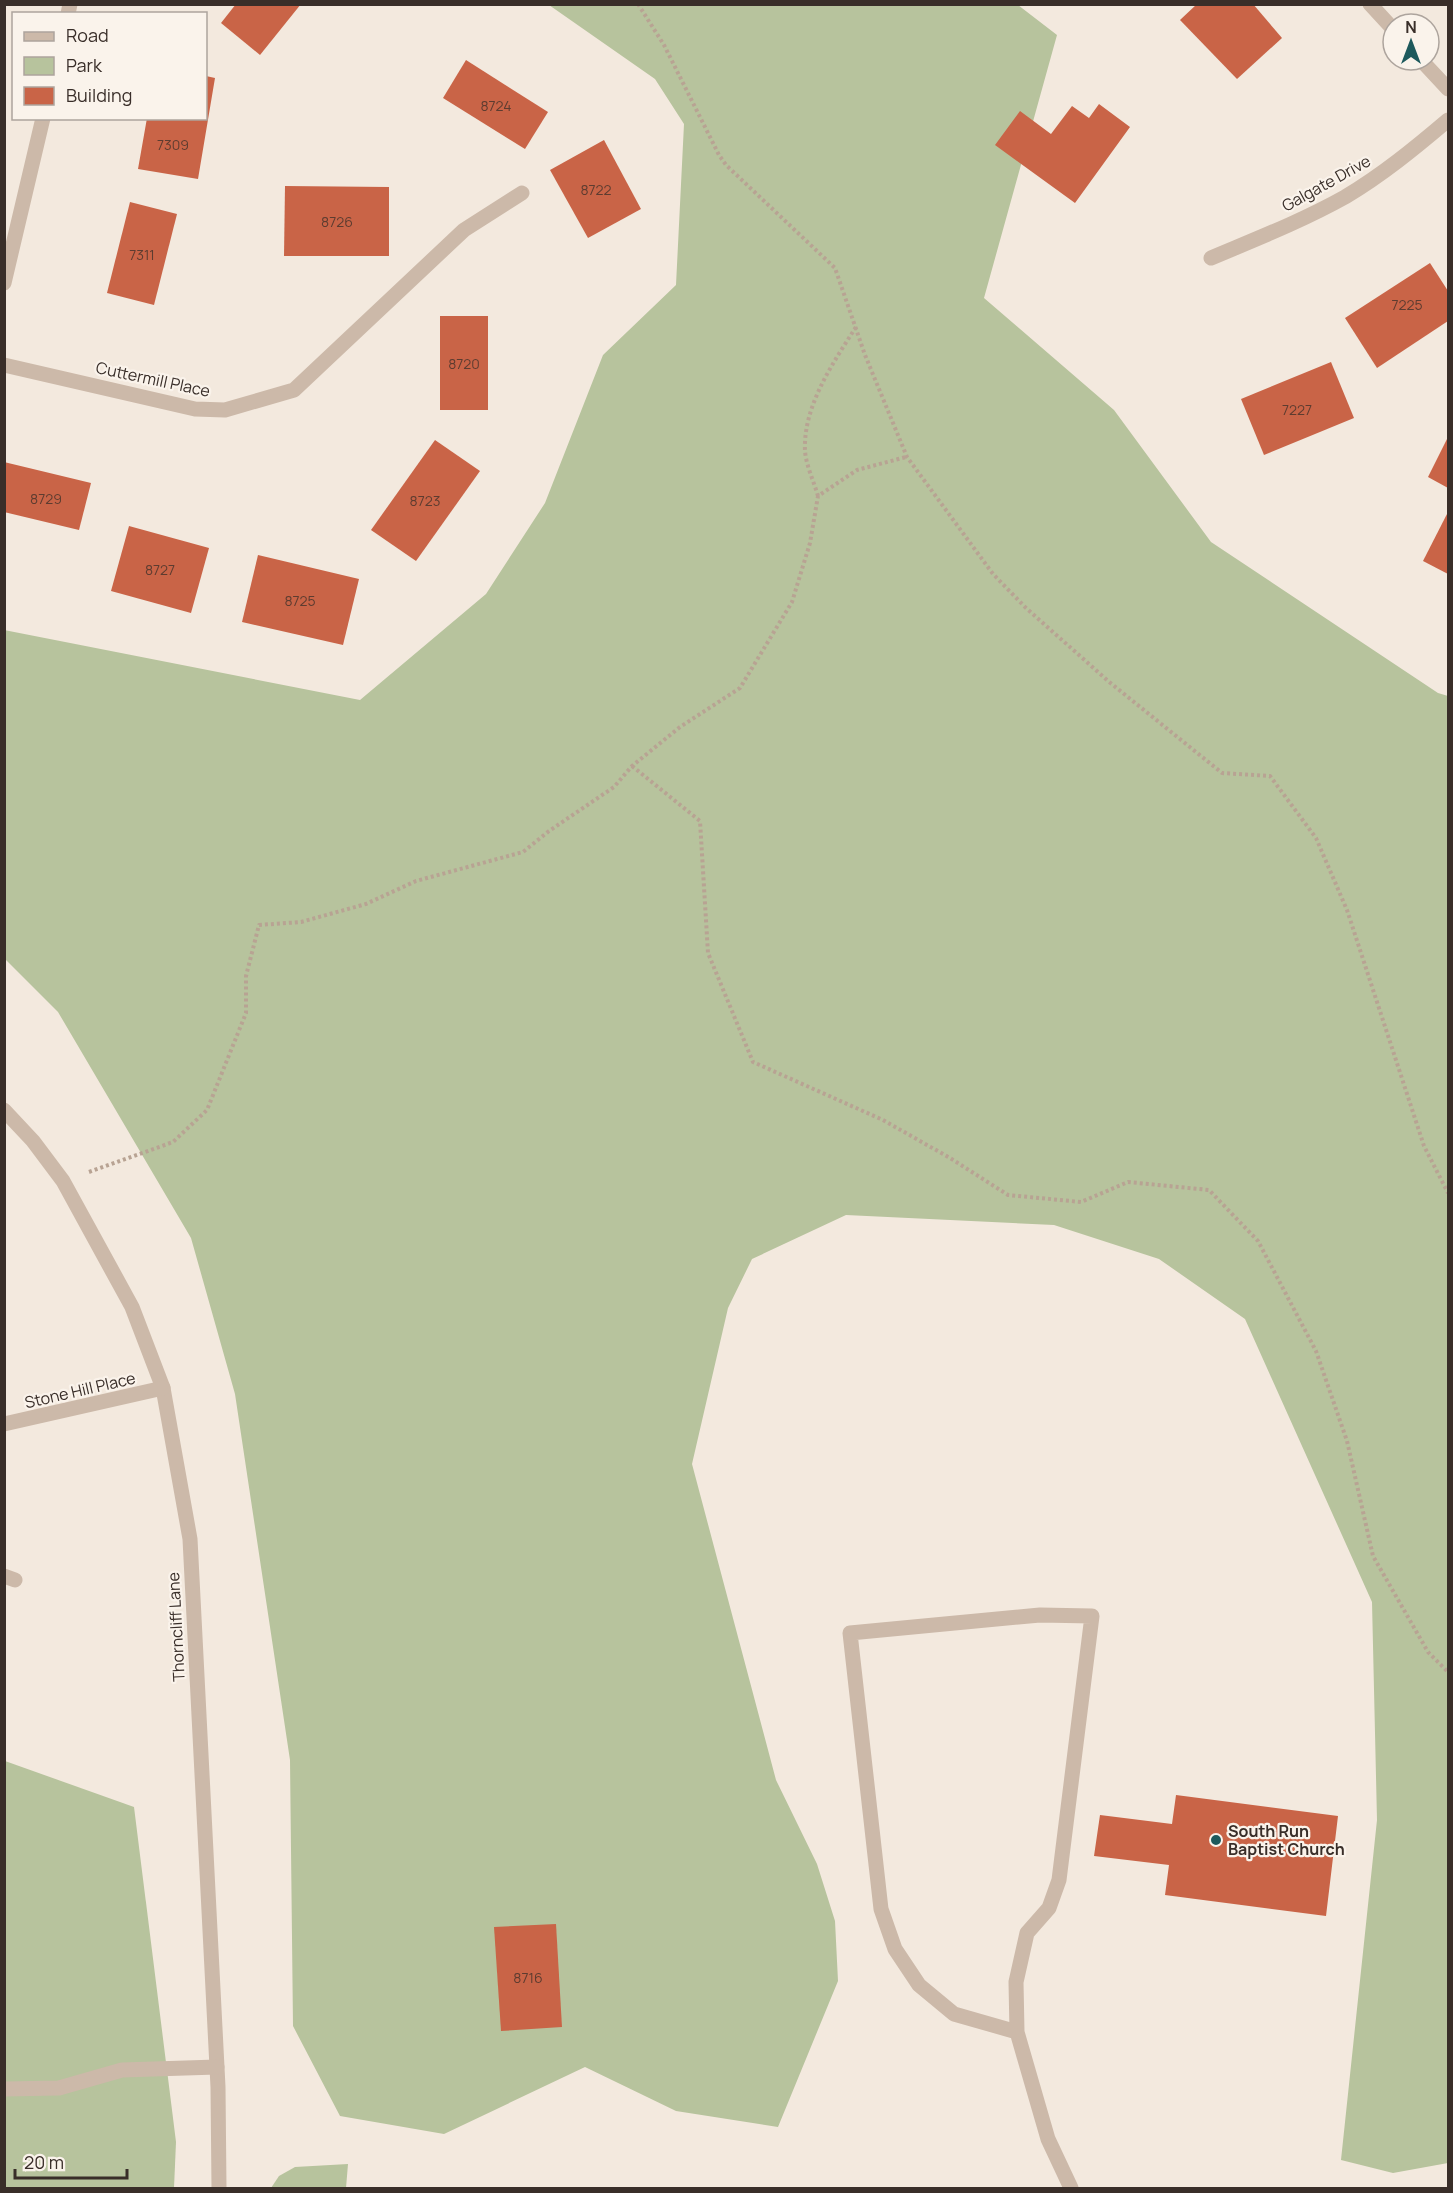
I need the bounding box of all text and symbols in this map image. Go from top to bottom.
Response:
legend [12,12,207,120]
north arrow [1381,12,1441,72]
text: N [1405,16,1417,38]
text: Road [66,23,109,47]
text: Park [66,53,103,77]
text: Building [66,83,132,107]
house number: 8724 [480,96,512,115]
house number: 7309 [157,135,189,154]
street label: Galgate Drive [1278,150,1374,216]
house number: 8722 [580,180,612,199]
house number: 8726 [321,212,353,231]
house number: 7311 [129,245,155,264]
house number: 7225 [1391,295,1423,314]
house number: 8720 [448,354,480,373]
street label: Cuttermill Place [94,356,212,402]
house number: 7227 [1282,400,1312,419]
house number: 8729 [30,489,62,508]
house number: 8723 [410,491,440,510]
house number: 8727 [145,560,175,579]
house number: 8725 [284,591,316,610]
street label: Stone Hill Place [22,1367,138,1413]
street label: Thorncliff Lane [162,1572,190,1682]
place label: South Run Baptist Church [1228,1820,1345,1860]
marker: South Run Baptist Church [1209,1833,1223,1847]
house number: 8716 [513,1968,543,1987]
scale bar [15,2142,128,2180]
text: 20 m [24,2150,64,2174]

